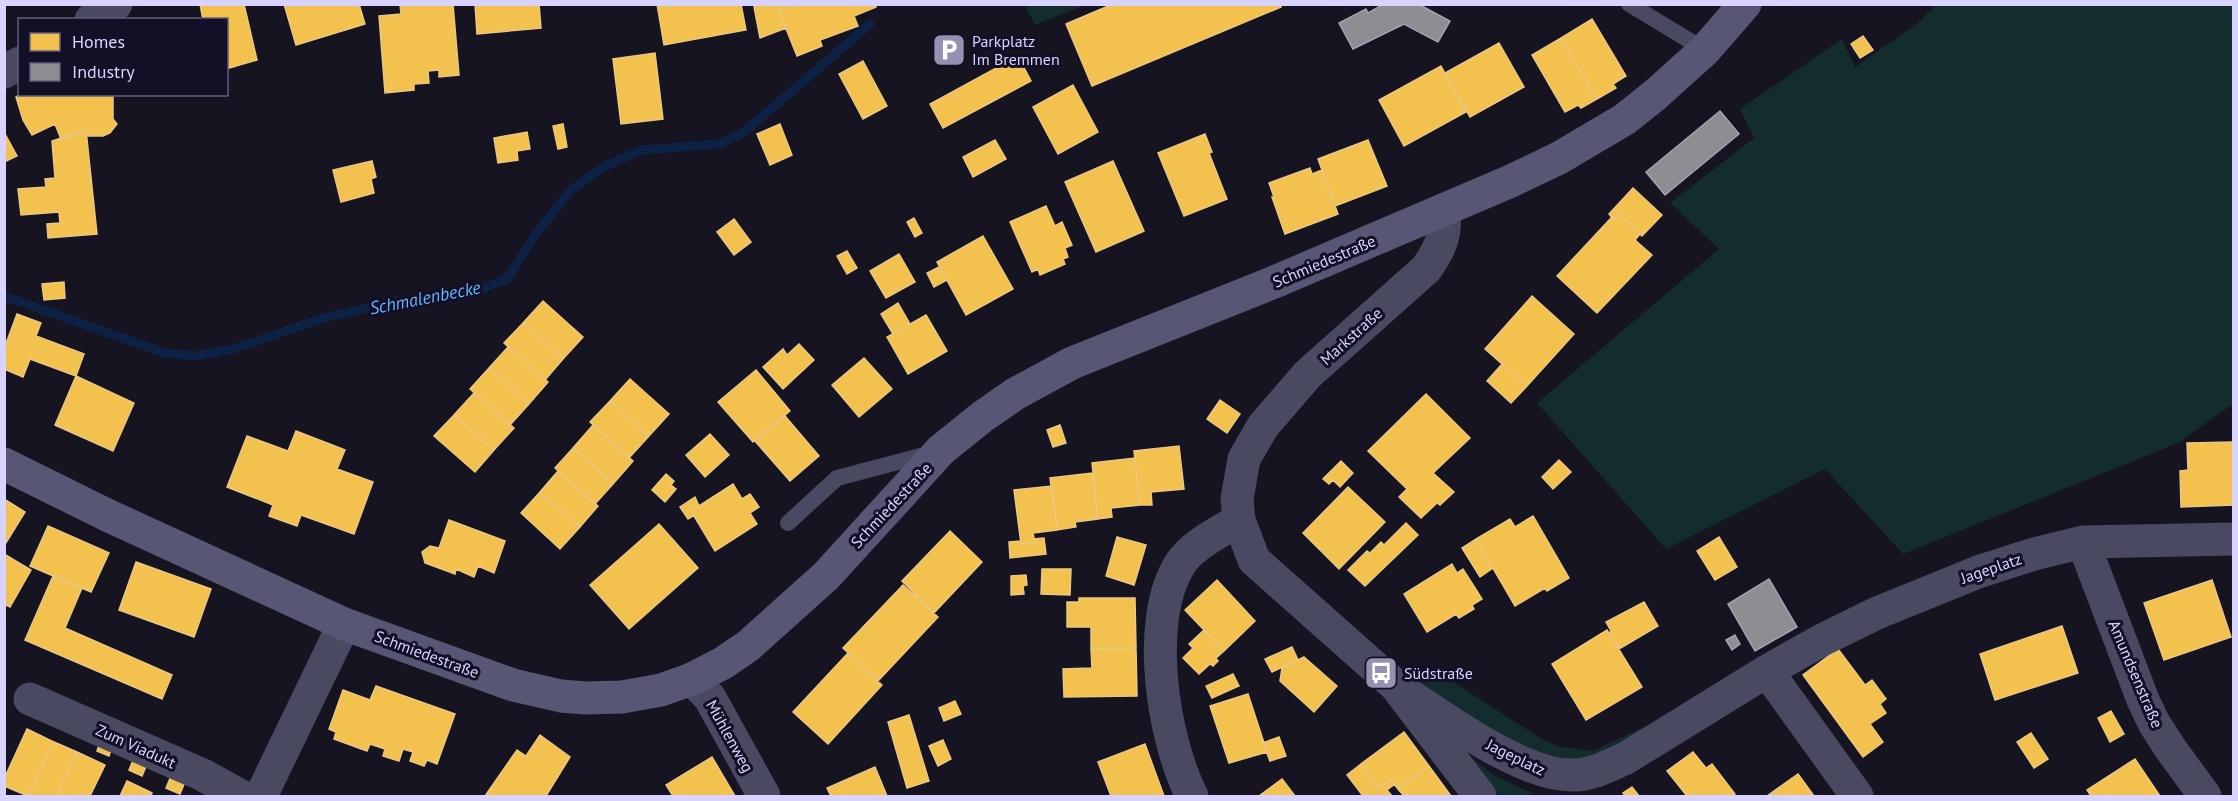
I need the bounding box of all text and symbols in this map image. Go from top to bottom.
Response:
legend [18,18,228,96]
text: Homes [72,30,125,53]
place label: Parkplatz Im Bremmen [972,31,1060,69]
parking icon: Parkplatz Im Bremmen [931,32,967,68]
text: Industry [72,60,135,83]
street label: Schmiedestraße [1270,230,1378,292]
water label: Schmalenbecke [367,275,483,320]
street label: Markstraße [1316,303,1386,369]
street label: Schmiedestraße [846,458,936,552]
street label: Jageplatz [1957,548,2024,588]
street label: Amundsenstraße [2104,617,2168,731]
street label: Schmiedestraße [372,626,482,682]
bus stop icon: Südstraße [1363,655,1399,691]
place label: Südstraße [1404,663,1473,683]
street label: Mühlenweg [702,696,758,776]
street label: Zum Viadukt [93,719,180,773]
street label: Jageplatz [1482,734,1549,780]

